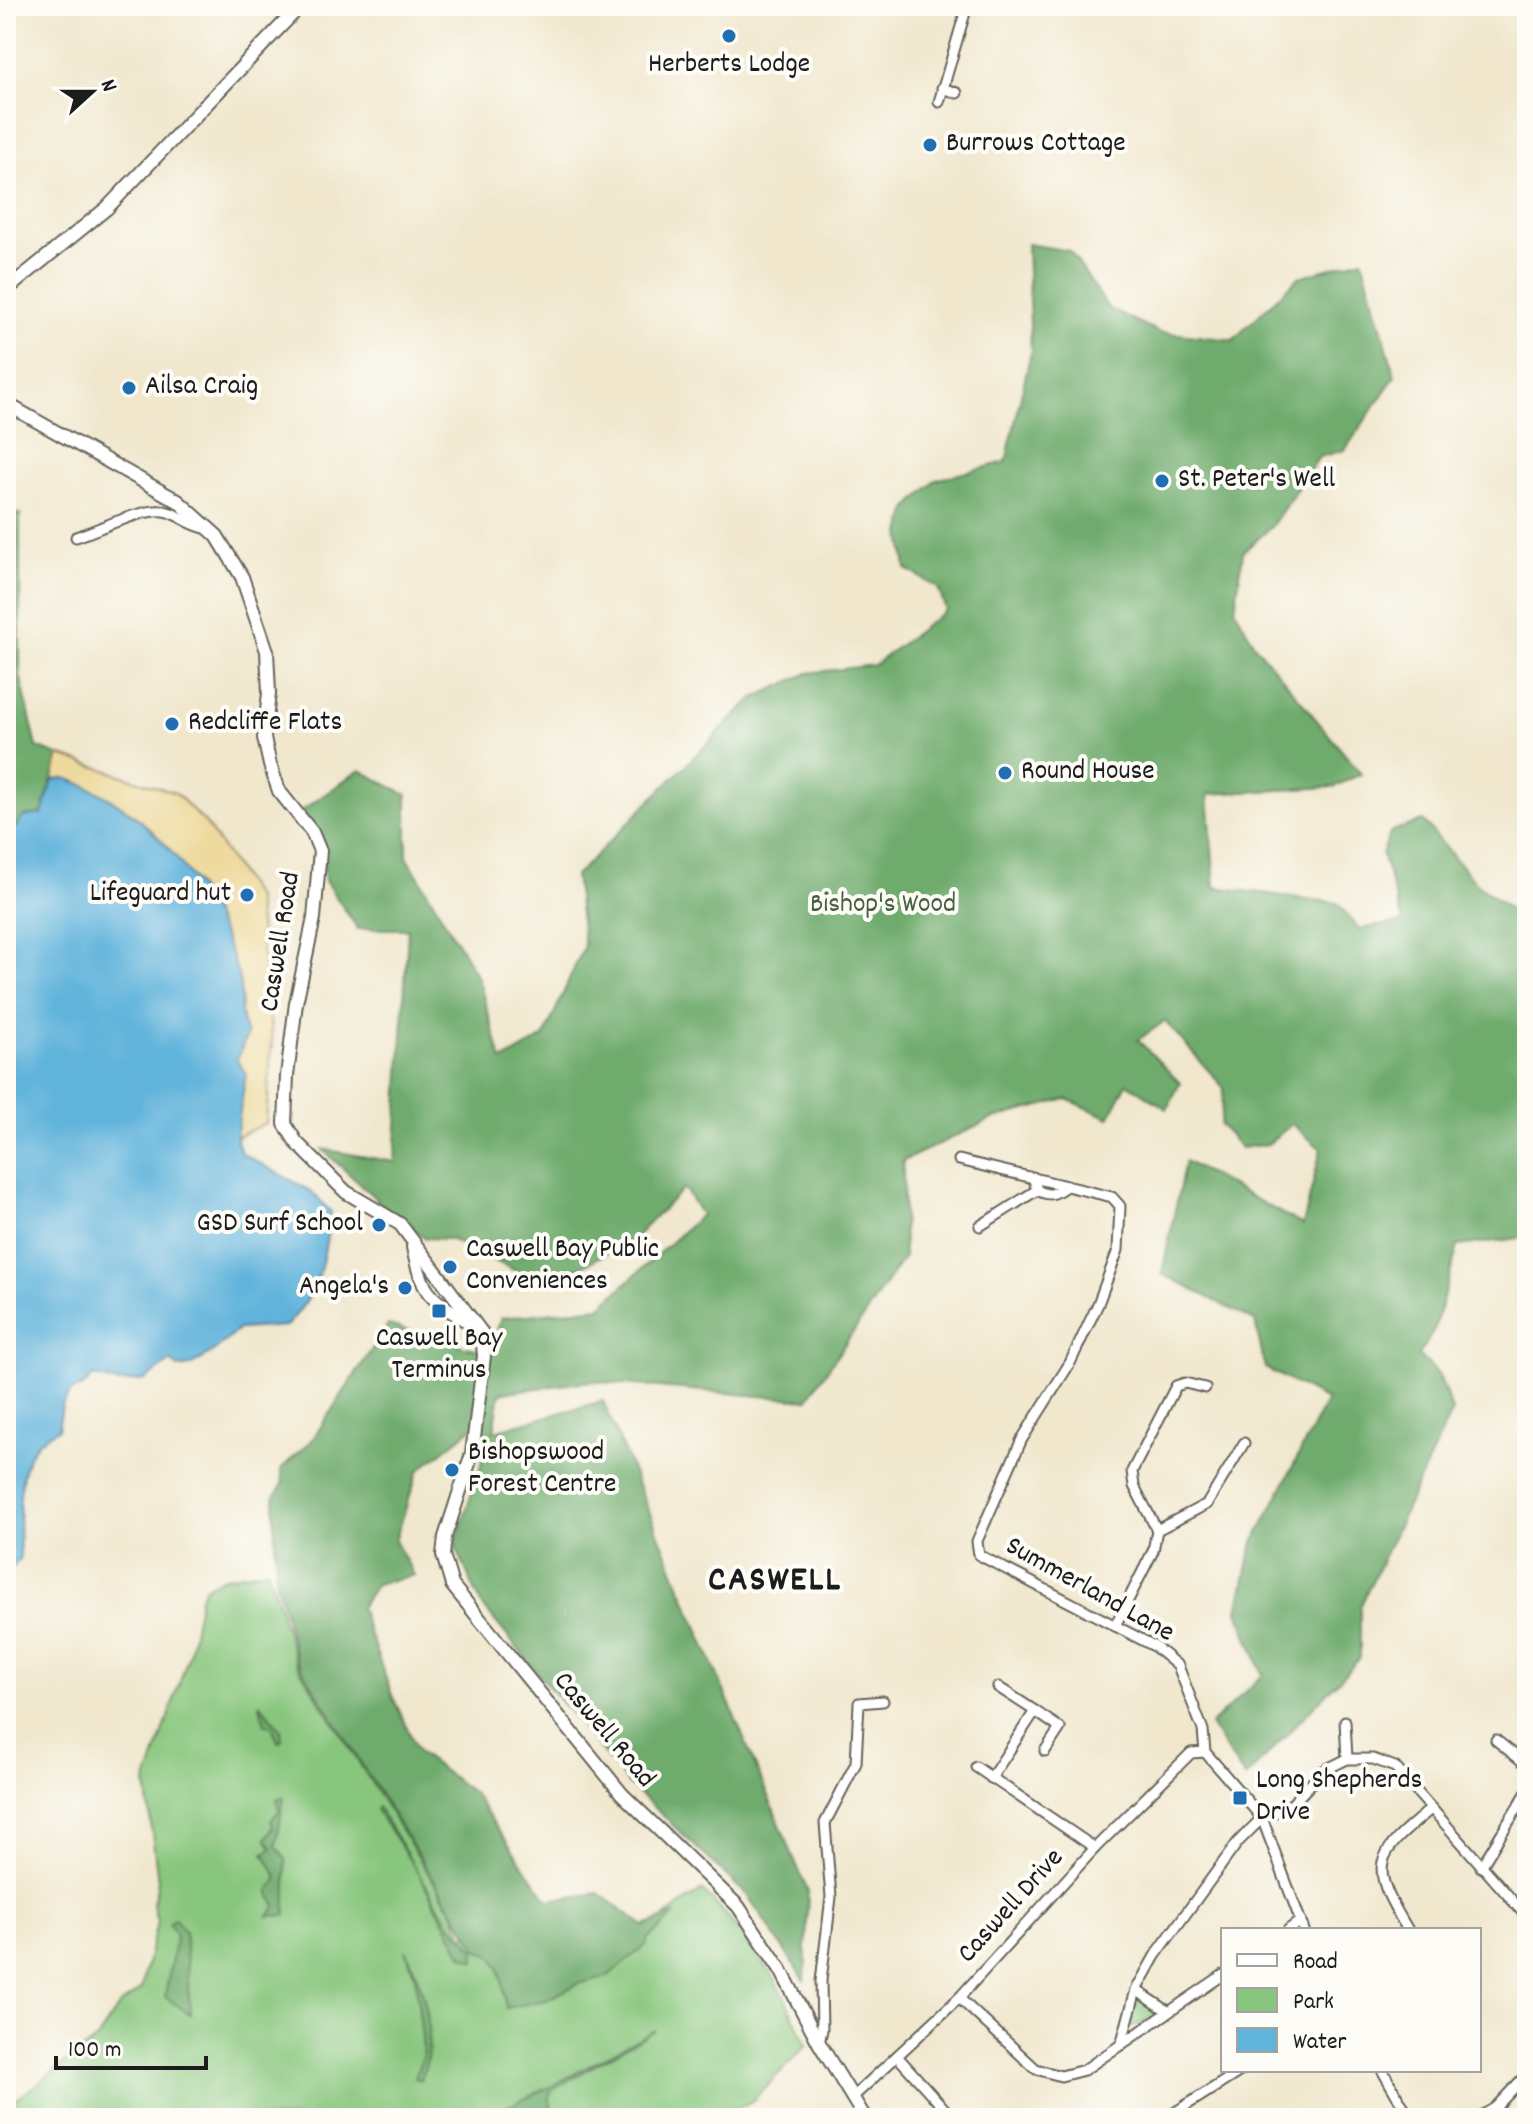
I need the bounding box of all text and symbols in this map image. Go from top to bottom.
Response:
marker: Herberts Lodge [720,27,738,45]
place label: Herberts Lodge [648,46,810,86]
north arrow [52,52,132,132]
text: N [91,75,124,97]
place label: Burrows Cottage [946,125,1125,165]
marker: Burrows Cottage [921,136,939,154]
place label: Ailsa Craig [145,368,258,408]
marker: Ailsa Craig [120,379,138,397]
place label: St. Peter's Well [1178,461,1336,501]
marker: St. Peter's Well [1153,472,1171,490]
place label: Redcliffe Flats [188,704,342,744]
marker: Redcliffe Flats [163,715,181,733]
place label: Round House [1021,753,1155,793]
marker: Round House [996,764,1014,782]
street label: Caswell Road [251,869,313,1015]
place label: Lifeguard hut [90,875,231,915]
marker: Lifeguard hut [238,886,256,904]
park label: Bishop's Wood [810,886,956,926]
place label: GSD Surf School [197,1205,363,1245]
marker: GSD Surf School [370,1216,388,1234]
place label: Caswell Bay Public Conveniences [466,1231,659,1303]
marker: Caswell Bay Public Conveniences [441,1258,459,1276]
place label: Angela's [299,1268,389,1308]
marker: Angela's [396,1279,414,1297]
marker: Caswell Bay Terminus [430,1302,448,1320]
place label: Caswell Bay Terminus [376,1320,503,1392]
place label: Bishopswood Forest Centre [468,1434,616,1506]
marker: Bishopswood Forest Centre [443,1461,461,1479]
street label: Summerland Lane [997,1528,1181,1654]
district label: CASWELL [708,1556,842,1608]
street label: Caswell Road [542,1664,664,1798]
place label: Long Shepherds Drive [1256,1762,1422,1834]
marker: Long Shepherds Drive [1231,1789,1249,1807]
street label: Caswell Drive [949,1841,1075,1973]
legend [1221,1928,1481,2072]
text: Road [1293,1946,1338,1980]
text: Park [1293,1986,1334,2020]
scale bar [56,2020,206,2070]
text: Water [1293,2026,1346,2060]
text: 100 m [68,2034,121,2068]

